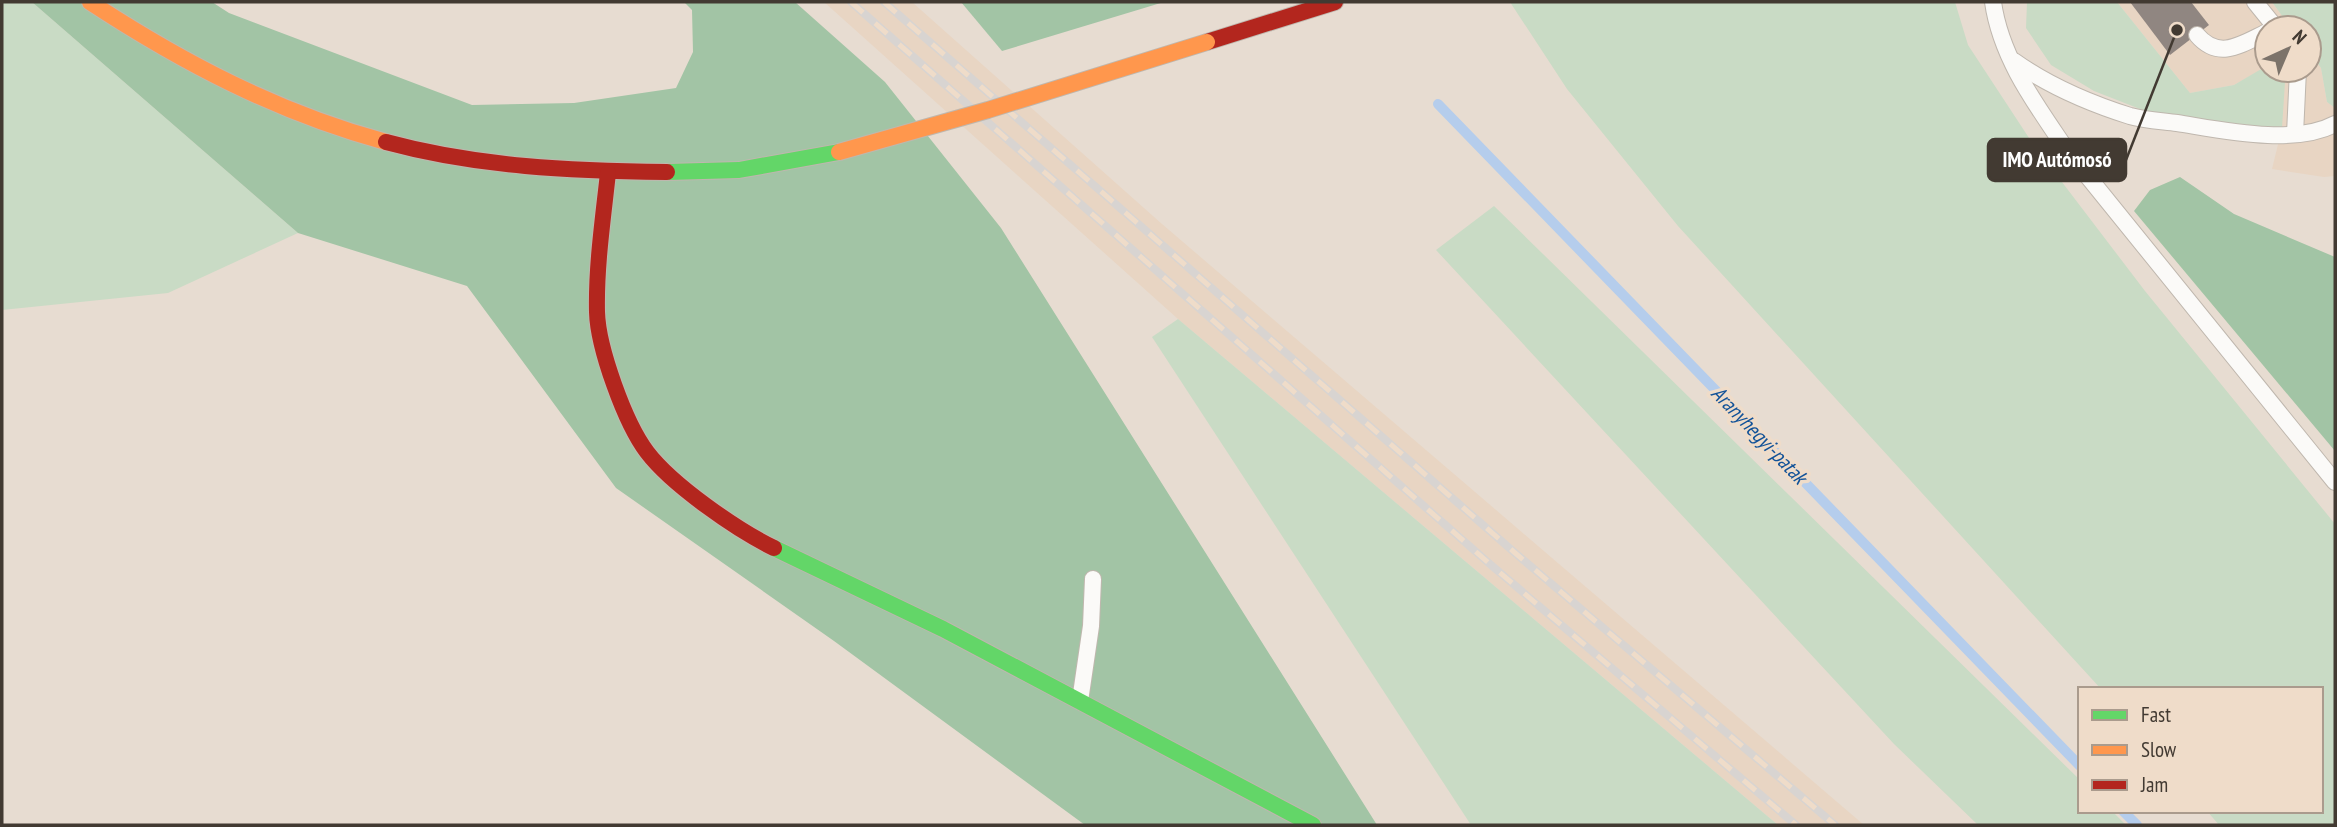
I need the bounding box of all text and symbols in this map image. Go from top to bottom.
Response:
north arrow [2253,14,2323,84]
text: N [2288,25,2312,49]
callout: IMO Autómosó [1988,139,2126,181]
text: IMO Autómosó [2002,146,2112,173]
water label: Aranyhegyi-patak [1706,380,1815,492]
legend [2078,687,2323,813]
text: Fast [2141,701,2171,728]
text: Slow [2141,736,2177,763]
text: Jam [2140,771,2168,798]

